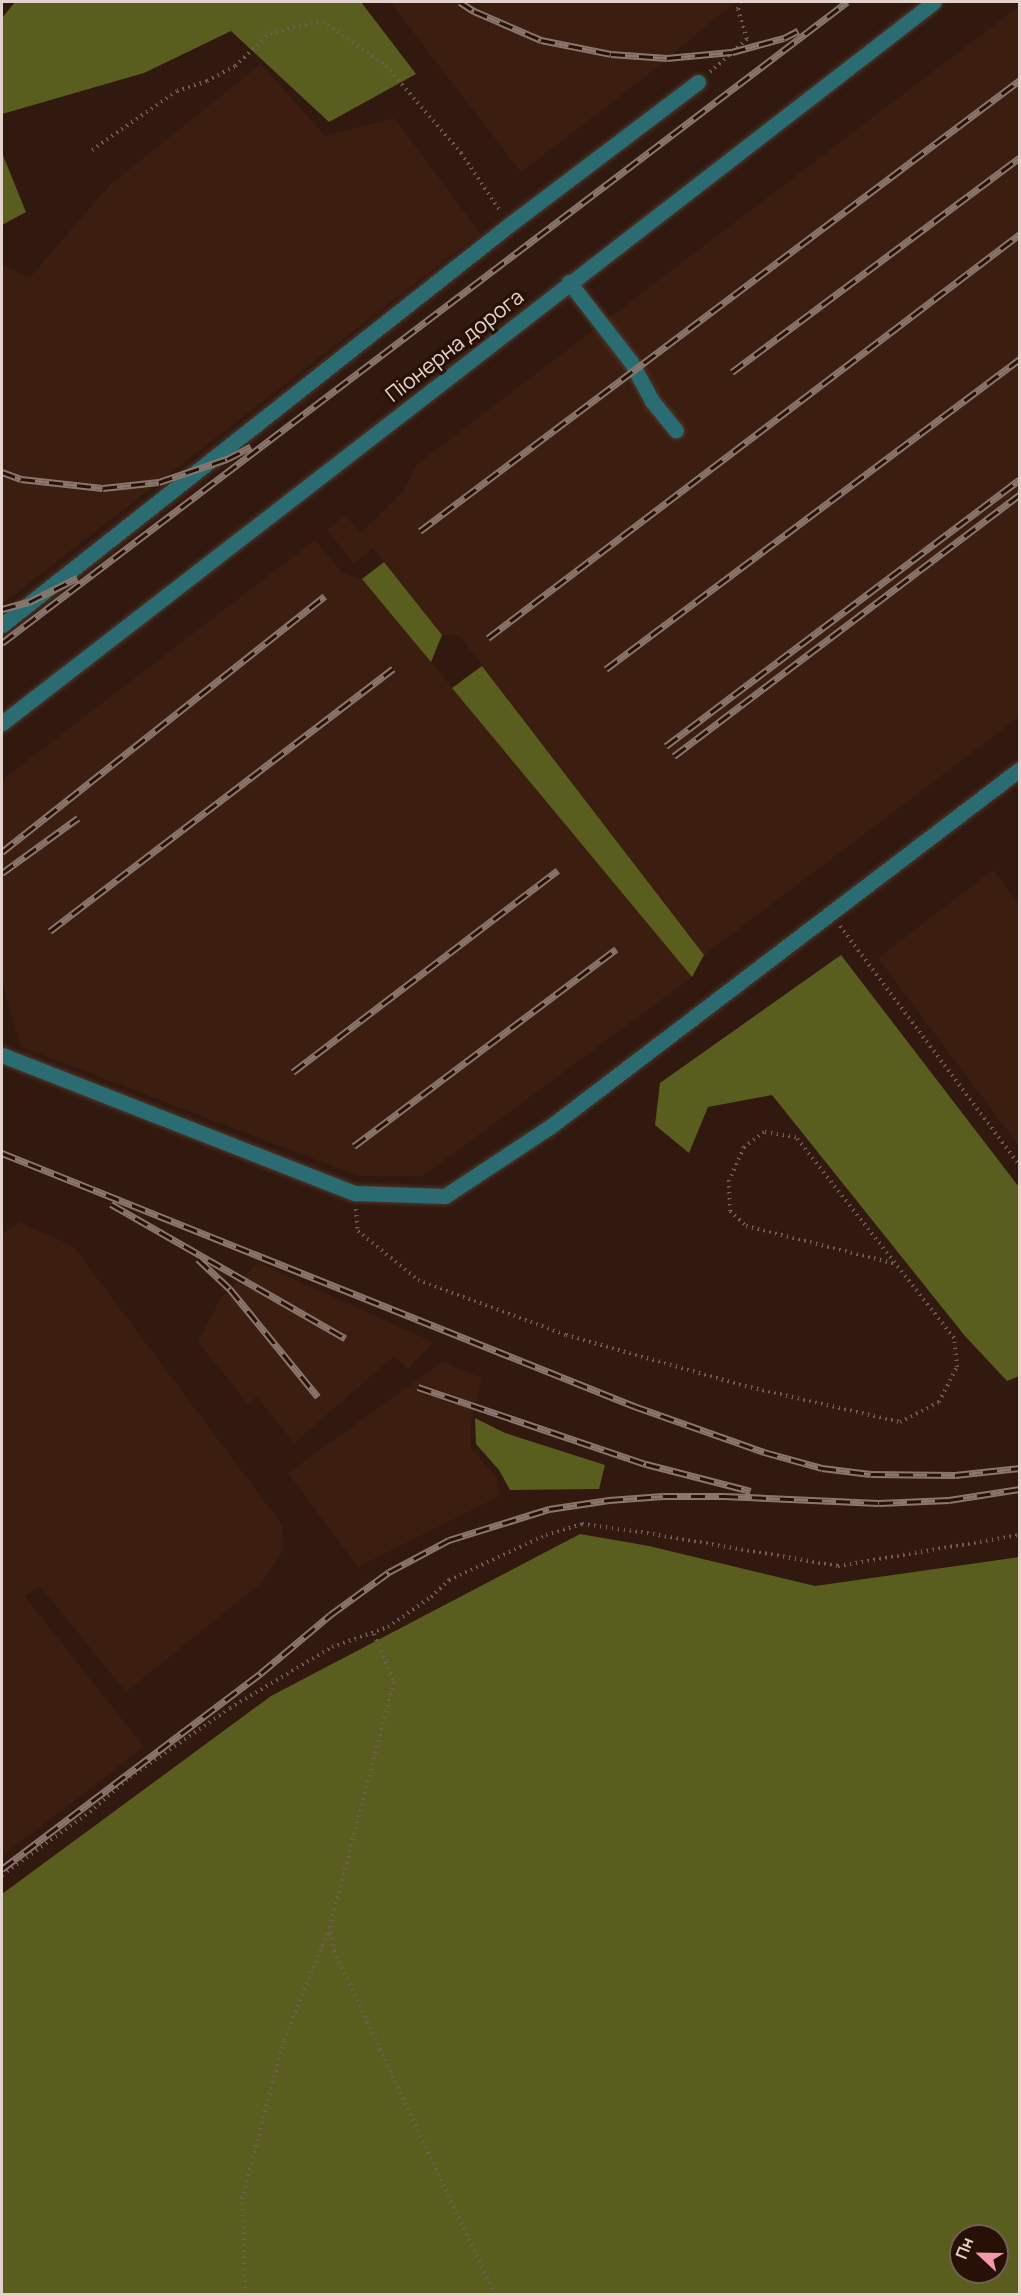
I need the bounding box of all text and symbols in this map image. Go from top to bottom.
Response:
street label: Піонерна дорога [380,283,528,407]
north arrow [949,2224,1009,2284]
text: Пн [950,2234,978,2262]

